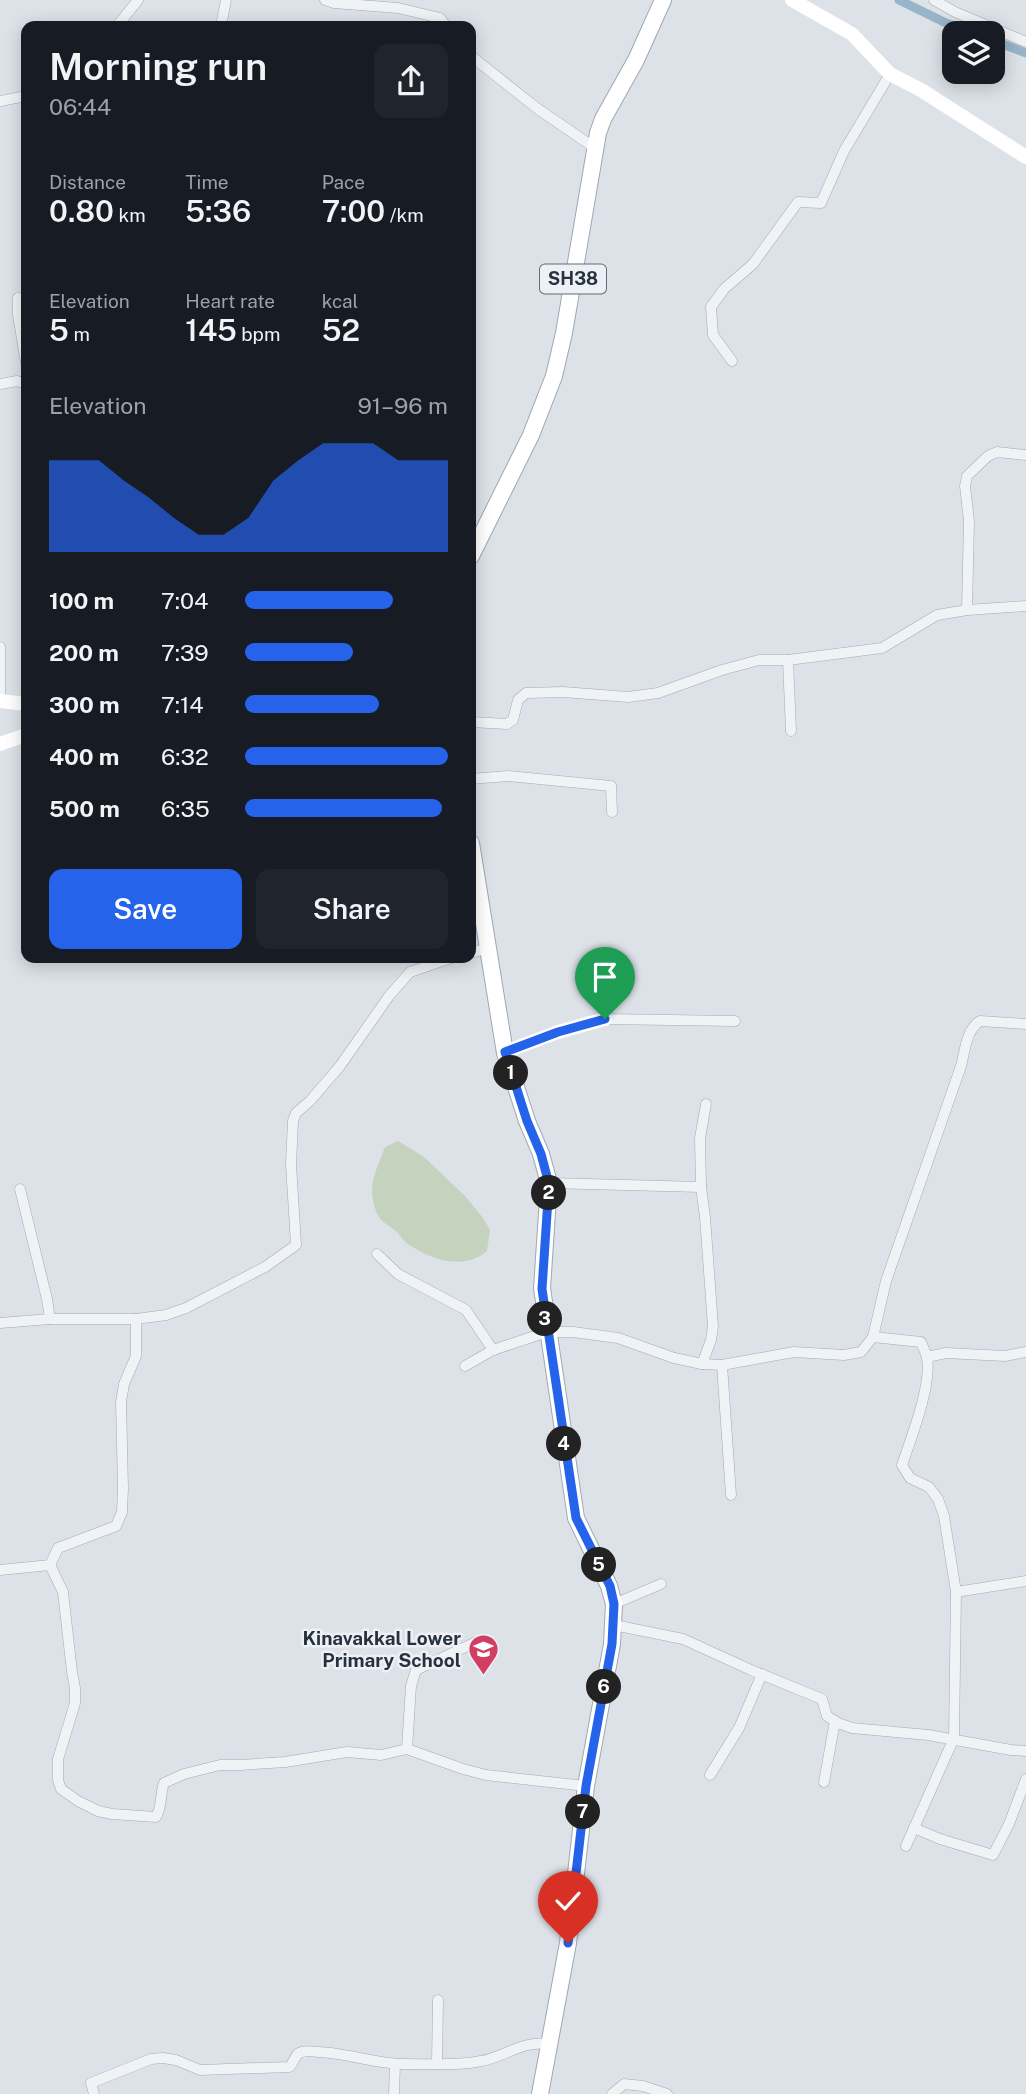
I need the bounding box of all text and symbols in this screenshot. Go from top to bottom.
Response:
map controls [942,21,1005,84]
button: layers [942,21,1005,84]
text: Morning run [49,44,267,89]
button: share [374,44,448,118]
text: 06:44 [49,93,111,120]
text: Distance [49,171,126,193]
text: Time [185,171,229,193]
text: Pace [322,171,365,193]
text: 0.80 [49,193,114,229]
text: 5:36 [185,193,251,229]
text: 7:00 [322,193,385,229]
text: km [114,204,146,226]
text: /km [385,204,424,226]
road number: SH38 [540,264,606,293]
text: Elevation [49,290,130,312]
text: Heart rate [185,290,275,312]
text: kcal [322,290,358,312]
text: 5 [49,312,69,348]
text: 145 [185,312,237,348]
text: 52 [322,312,360,348]
text: m [69,323,90,345]
text: bpm [237,323,280,345]
text: Elevation [49,392,147,419]
text: 91–96 m [357,392,448,419]
text: 100 m [49,587,114,614]
text: 7:04 [161,587,209,614]
text: 200 m [49,639,119,666]
text: 7:39 [161,639,209,666]
text: 300 m [49,691,120,718]
text: 7:14 [161,691,204,718]
text: 400 m [49,743,119,770]
text: 6:32 [161,743,209,770]
text: 500 m [49,795,120,822]
text: 6:35 [161,795,210,822]
button: Save [49,869,242,949]
button: Share [256,869,448,949]
pin [575,947,635,1019]
icon: arrive [586,958,624,996]
pin: 1 [494,1056,528,1090]
text: 1 [506,1061,515,1083]
pin: 2 [532,1176,566,1210]
text: 2 [542,1181,555,1203]
pin: 3 [528,1302,562,1336]
text: 3 [538,1307,551,1329]
pin: 4 [546,1426,582,1462]
text: 4 [557,1432,570,1454]
pin: 5 [582,1548,616,1582]
text: 5 [592,1553,605,1575]
place label: Kinavakkal Lower Primary School [302,1627,461,1671]
school or university icon: Kinavakkal Lower Primary School [467,1632,501,1676]
pin: 6 [586,1670,622,1704]
text: 6 [597,1675,610,1697]
pin: 7 [566,1794,600,1829]
text: 7 [577,1800,588,1822]
pin [538,1871,598,1943]
icon: check [549,1882,587,1920]

